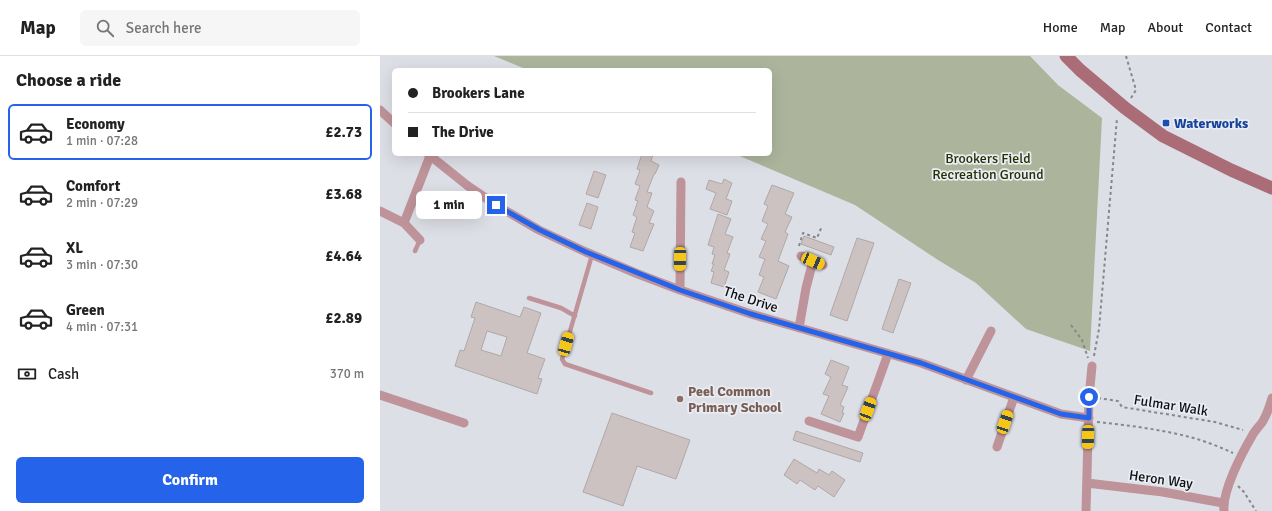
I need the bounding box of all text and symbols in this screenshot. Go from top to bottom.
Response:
search box [80,10,360,46]
text: Map [20,16,56,40]
icon: search [94,17,116,39]
text: Search here [126,19,201,37]
text: Home [1043,19,1078,36]
text: Map [1100,19,1125,36]
text: About [1147,19,1183,36]
text: Contact [1205,19,1252,36]
text: Choose a ride [16,69,121,91]
text: Brookers Lane [432,84,525,102]
icon: car [18,114,54,150]
text: Economy [66,115,125,133]
place label: Waterworks [1174,115,1248,132]
marker: Waterworks [1161,118,1171,128]
text: £2.73 [325,123,362,141]
text: The Drive [432,123,494,141]
text: 1 min · 07:28 [66,133,138,149]
park label: Brookers Field Recreation Ground [932,150,1044,183]
icon: car [18,176,54,212]
text: Comfort [66,177,120,195]
text: £3.68 [325,185,362,203]
callout: 1 min [416,191,482,219]
text: 2 min · 07:29 [66,195,138,211]
route end [487,196,505,214]
text: 1 min [433,197,465,213]
icon: car [18,238,54,274]
text: XL [66,239,83,257]
text: £4.64 [325,247,362,265]
car [674,247,686,271]
car [800,251,826,271]
text: 3 min · 07:30 [66,257,138,273]
street label: The Drive [722,283,780,316]
icon: car [18,300,54,336]
text: Green [66,301,105,319]
text: £2.89 [325,309,362,327]
text: 4 min · 07:31 [66,319,138,335]
car [557,331,575,357]
icon: cash [16,363,38,385]
text: Cash [48,365,79,383]
text: 370 m [330,366,364,382]
place label: Peel Common Primary School [688,383,782,416]
route start [1080,388,1098,406]
street label: Fulmar Walk [1133,391,1209,420]
marker: Peel Common Primary School [675,394,685,404]
car [858,396,878,422]
car [995,409,1015,435]
car [1082,425,1094,449]
button: Confirm [16,457,364,503]
street label: Heron Way [1128,467,1194,492]

